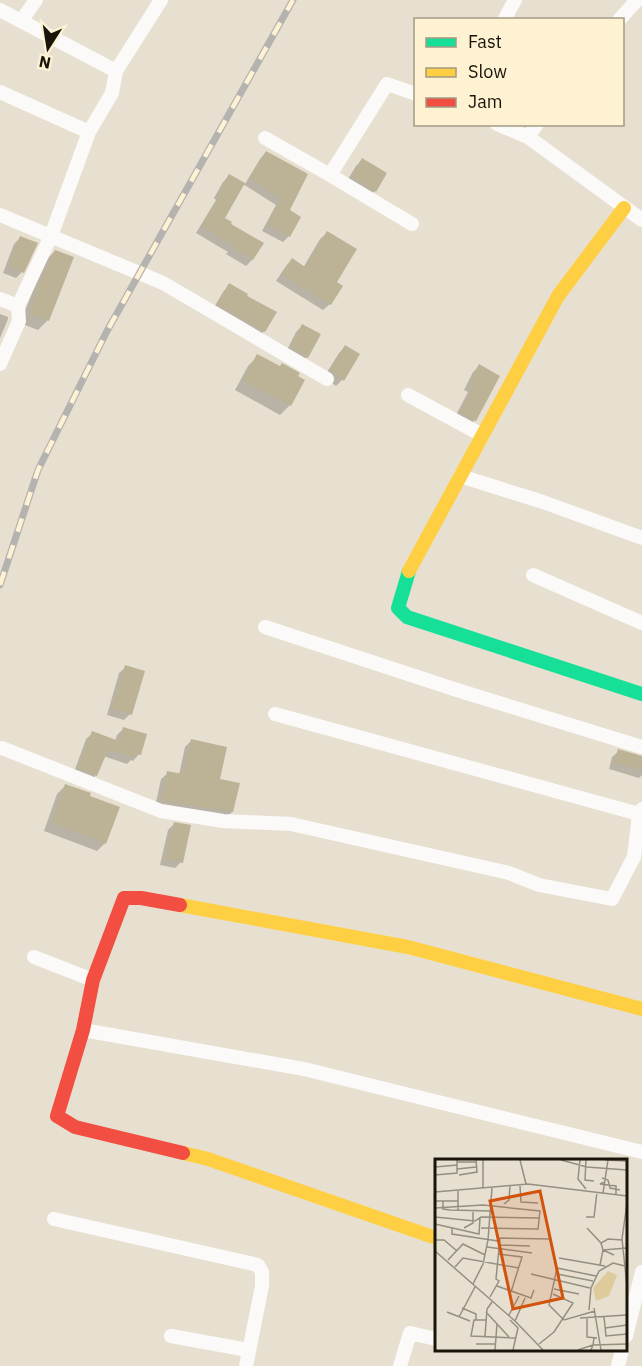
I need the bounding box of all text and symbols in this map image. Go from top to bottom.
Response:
north arrow [18,18,78,78]
legend [414,18,624,126]
text: Fast [468,30,502,53]
text: N [37,52,53,74]
text: Slow [468,60,507,83]
text: Jam [468,90,503,113]
inset map [435,1159,627,1351]

